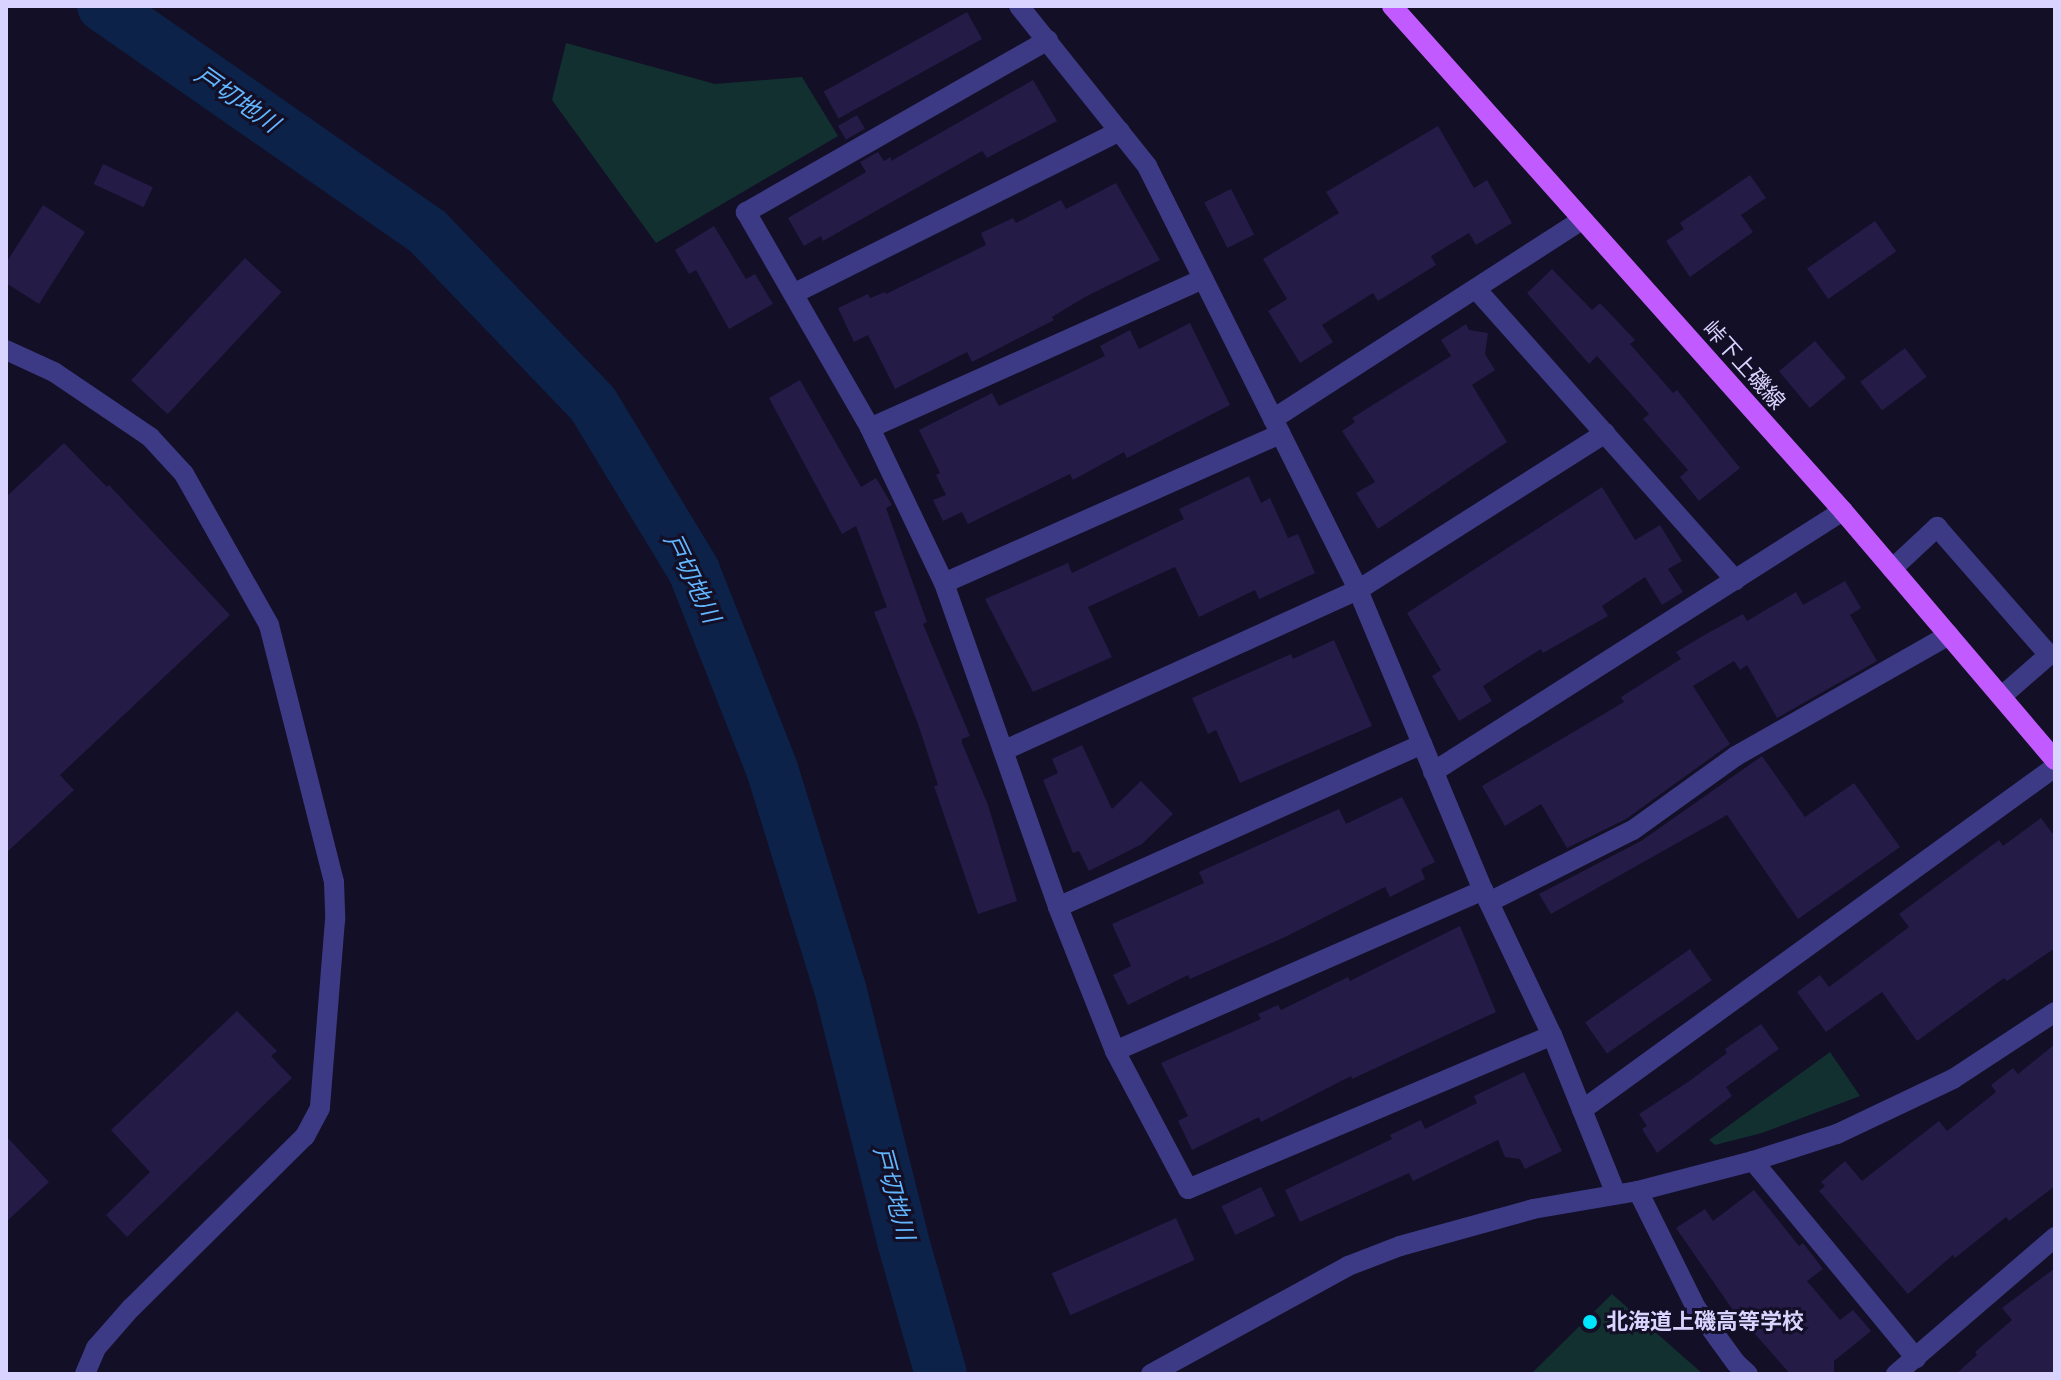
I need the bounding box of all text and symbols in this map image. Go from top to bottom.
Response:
water label: 戸切地川 [189,60,285,138]
street label: 峠下上磯線 [1697,315,1791,415]
water label: 戸切地川 [658,529,726,627]
water label: 戸切地川 [868,1143,920,1243]
place label: 北海道上磯高等学校 [1606,1309,1804,1335]
marker: 北海道上磯高等学校 [1581,1313,1599,1331]

